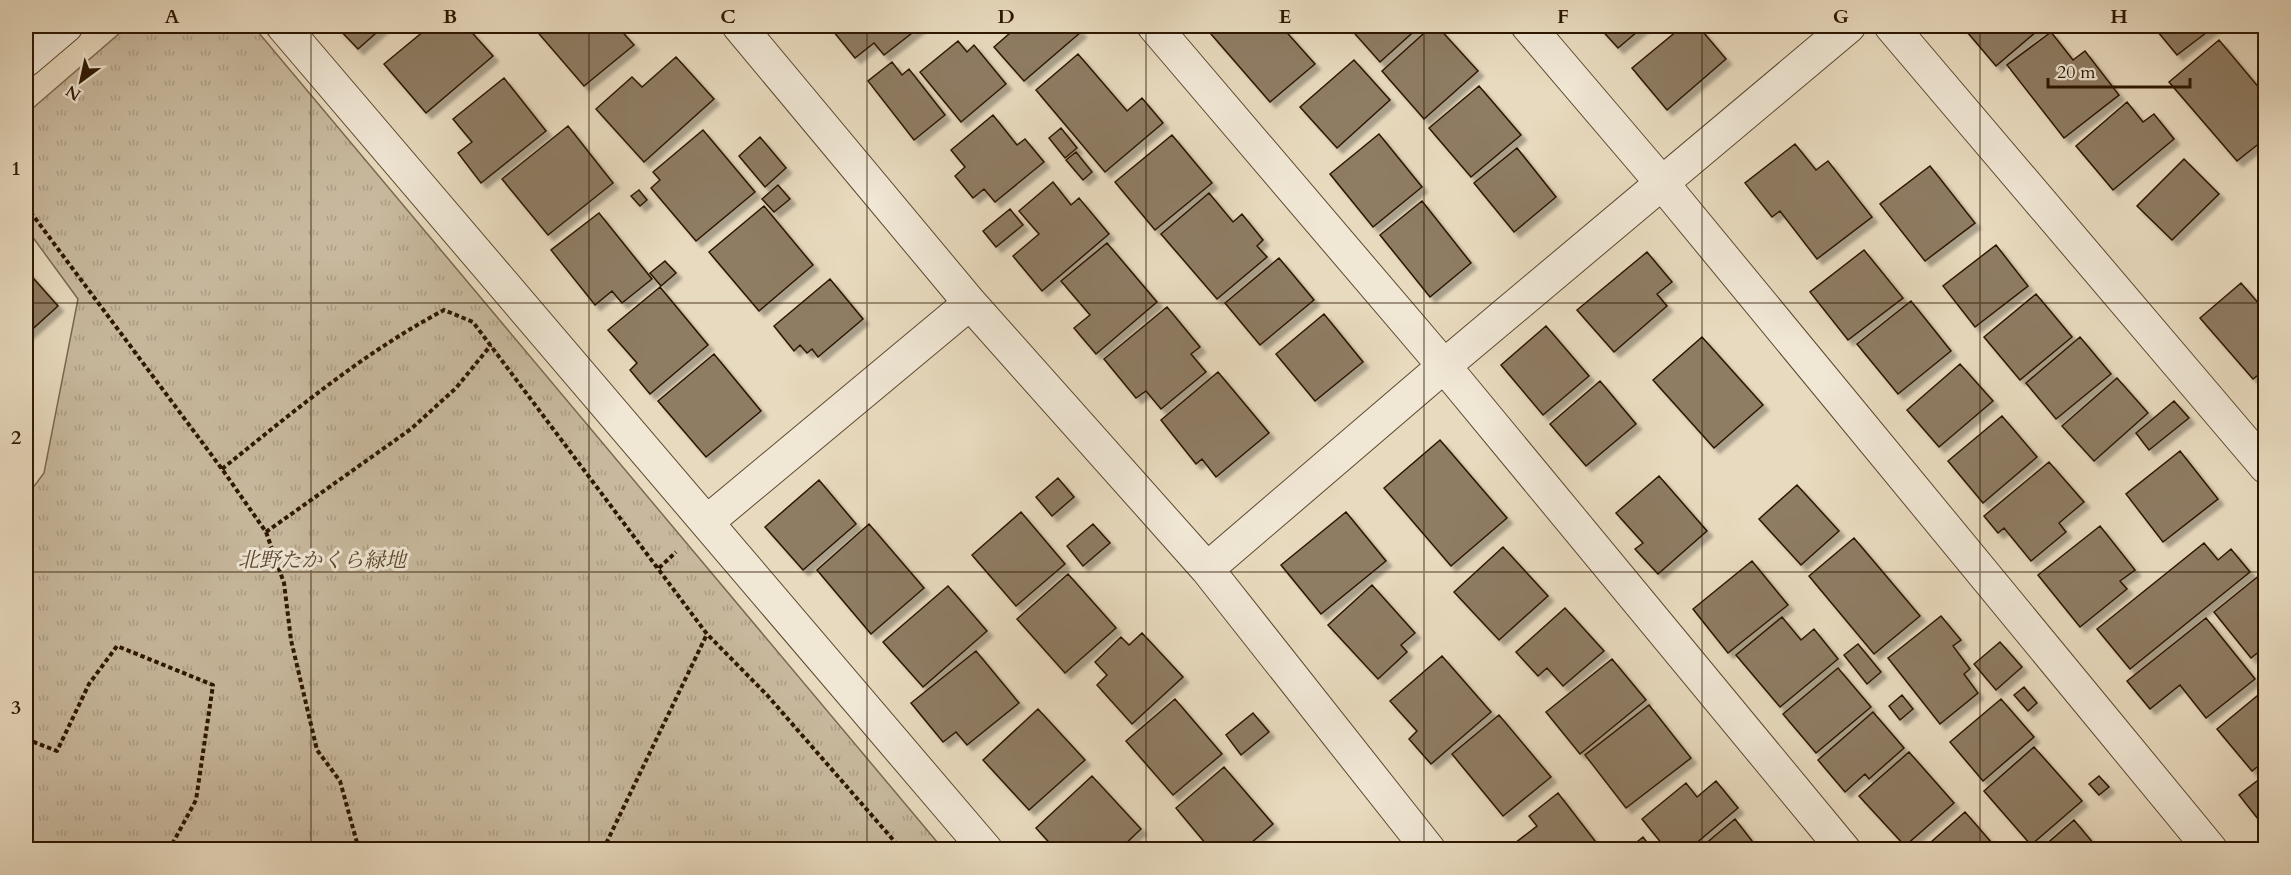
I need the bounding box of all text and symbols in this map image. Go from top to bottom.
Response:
text: A [164,3,180,30]
text: B [443,3,457,30]
text: C [720,3,736,30]
text: D [997,3,1015,30]
text: E [1279,3,1291,30]
text: F [1557,3,1569,30]
text: G [1833,3,1849,30]
text: H [2110,3,2128,30]
north arrow [51,51,111,111]
scale bar [2048,51,2190,89]
text: 20 m [2057,60,2096,85]
text: N [61,80,85,106]
text: 1 [11,155,21,182]
text: 2 [11,424,21,451]
park label: 北野たかくら緑地 [238,546,408,575]
text: 3 [11,694,21,721]

